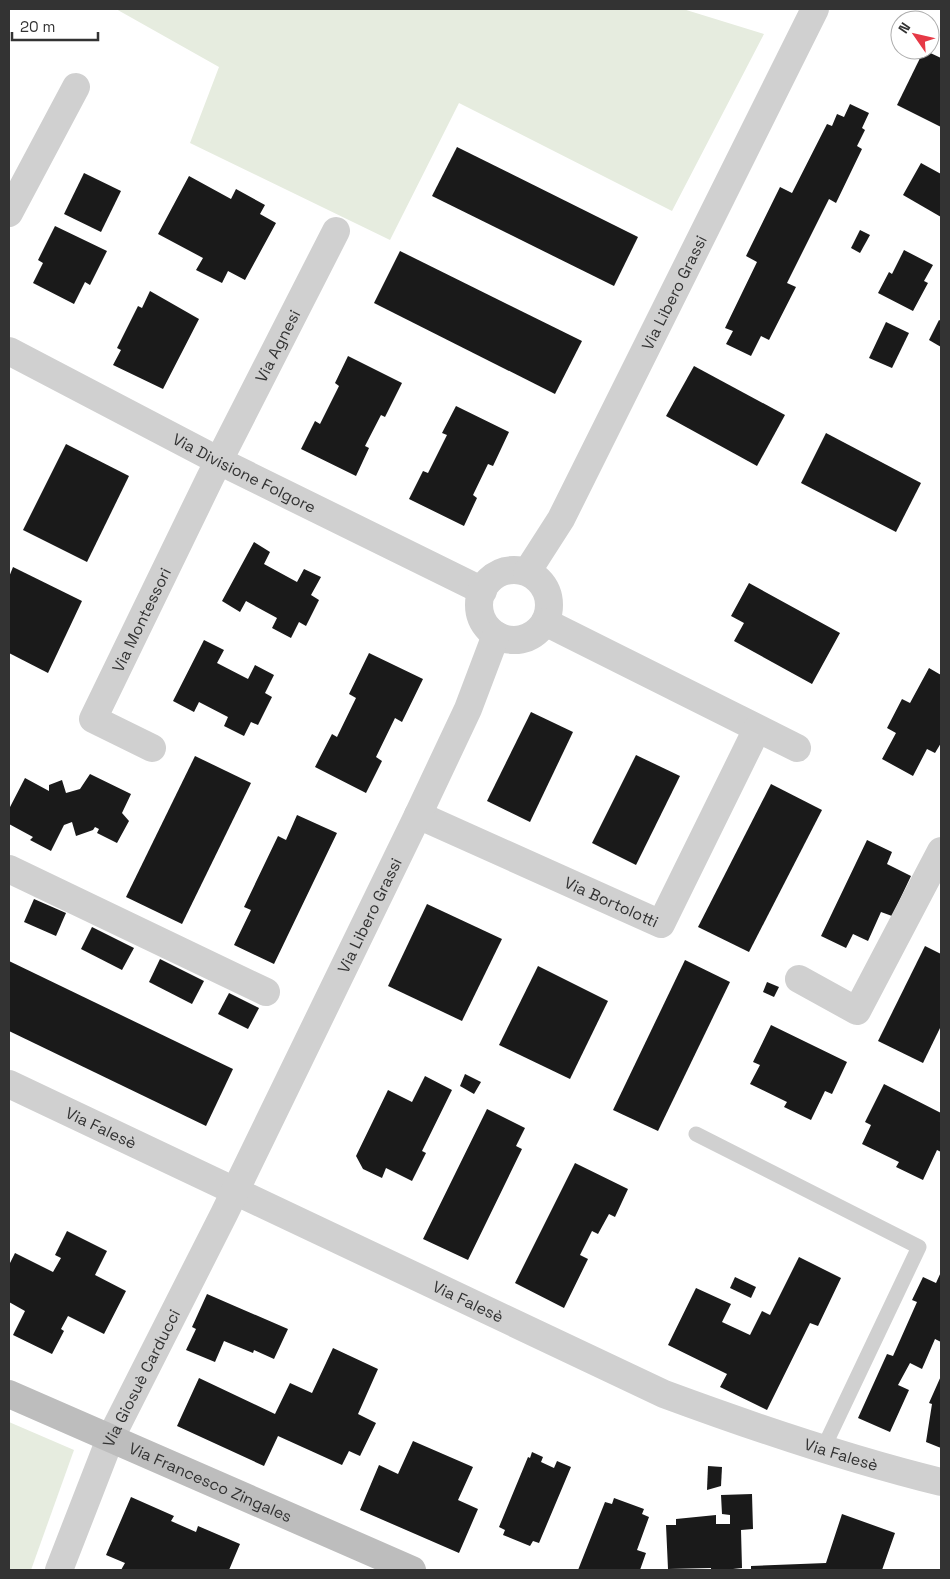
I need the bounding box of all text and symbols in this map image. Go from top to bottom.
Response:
scale bar [12,10,99,42]
north arrow [890,10,940,60]
text: 20 m [20,17,55,36]
text: N [894,19,914,37]
street label: Via Libero Grassi [637,232,712,354]
street label: Via Agnesi [251,306,305,386]
street label: Via Divisione Folgore [169,429,319,518]
street label: Via Montessori [107,564,176,676]
street label: Via Libero Grassi [333,854,407,977]
street label: Via Bortolotti [561,872,662,932]
street label: Via Falesè [62,1102,140,1154]
street label: Via Falesè [429,1276,507,1328]
street label: Via Giosuè Carducci [98,1306,185,1450]
street label: Via Falesè [802,1434,881,1476]
street label: Via Francesco Zingales [126,1438,295,1527]

